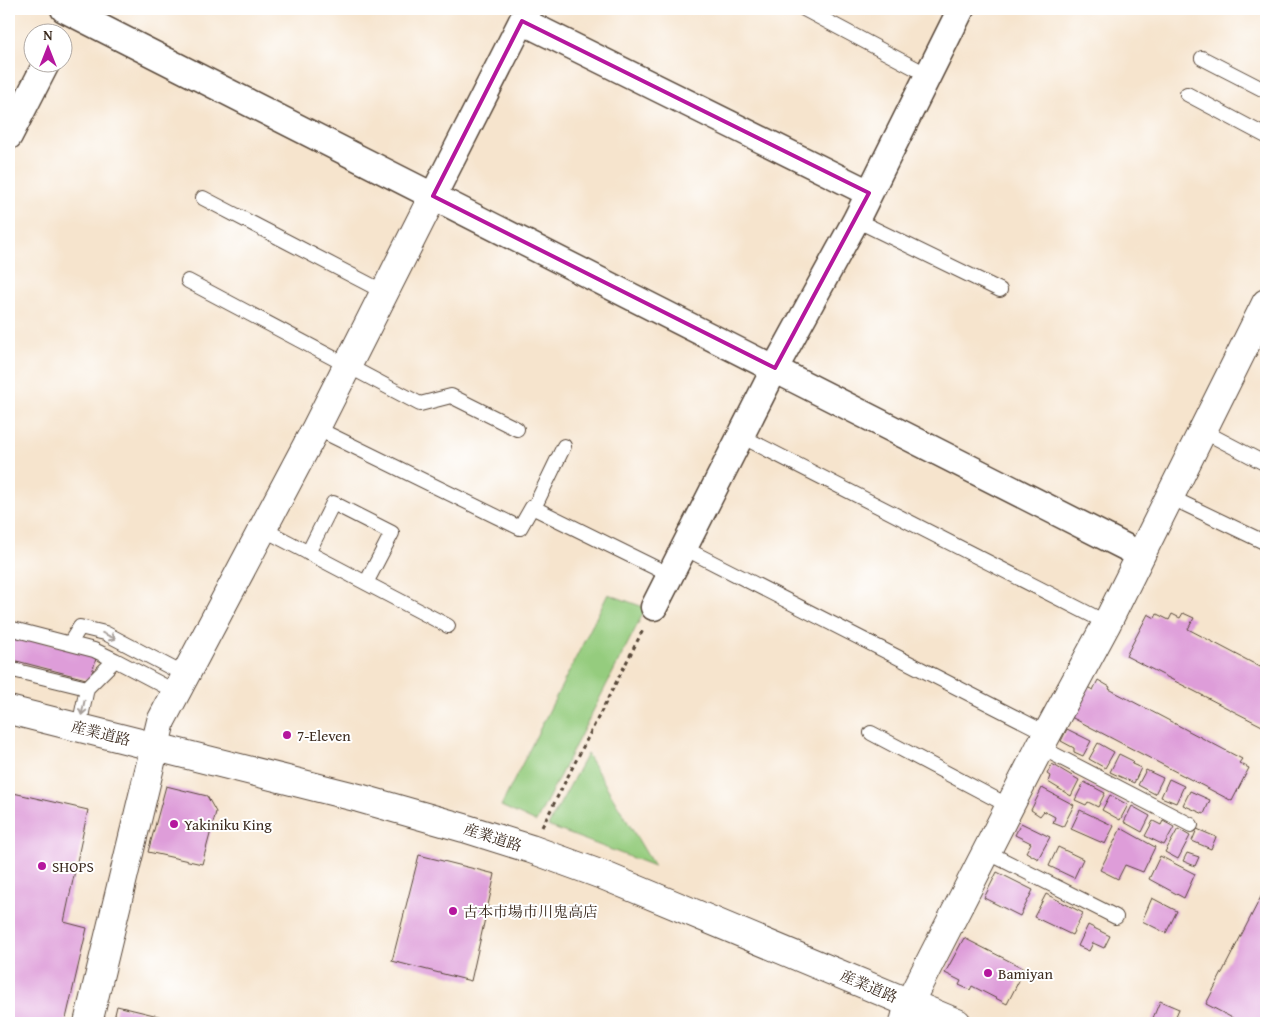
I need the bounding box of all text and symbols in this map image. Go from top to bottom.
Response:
north arrow [22,22,72,72]
text: N [43,25,53,45]
one-way arrow [101,631,116,641]
one-way arrow [77,699,87,715]
street label: 産業道路 [69,716,133,750]
place label: 7-Eleven [297,725,351,746]
marker: 7-Eleven [281,729,293,741]
place label: Yakiniku King [184,814,272,835]
marker: Yakiniku King [168,818,180,830]
street label: 産業道路 [461,818,525,856]
place label: SHOPS [52,856,94,877]
marker: SHOPS [36,860,48,872]
place label: 古本市場市川鬼高店 [463,901,598,922]
marker: 古本市場市川鬼高店 [447,905,459,917]
place label: Bamiyan [998,963,1053,984]
street label: 産業道路 [837,965,901,1007]
marker: Bamiyan [982,967,994,979]

